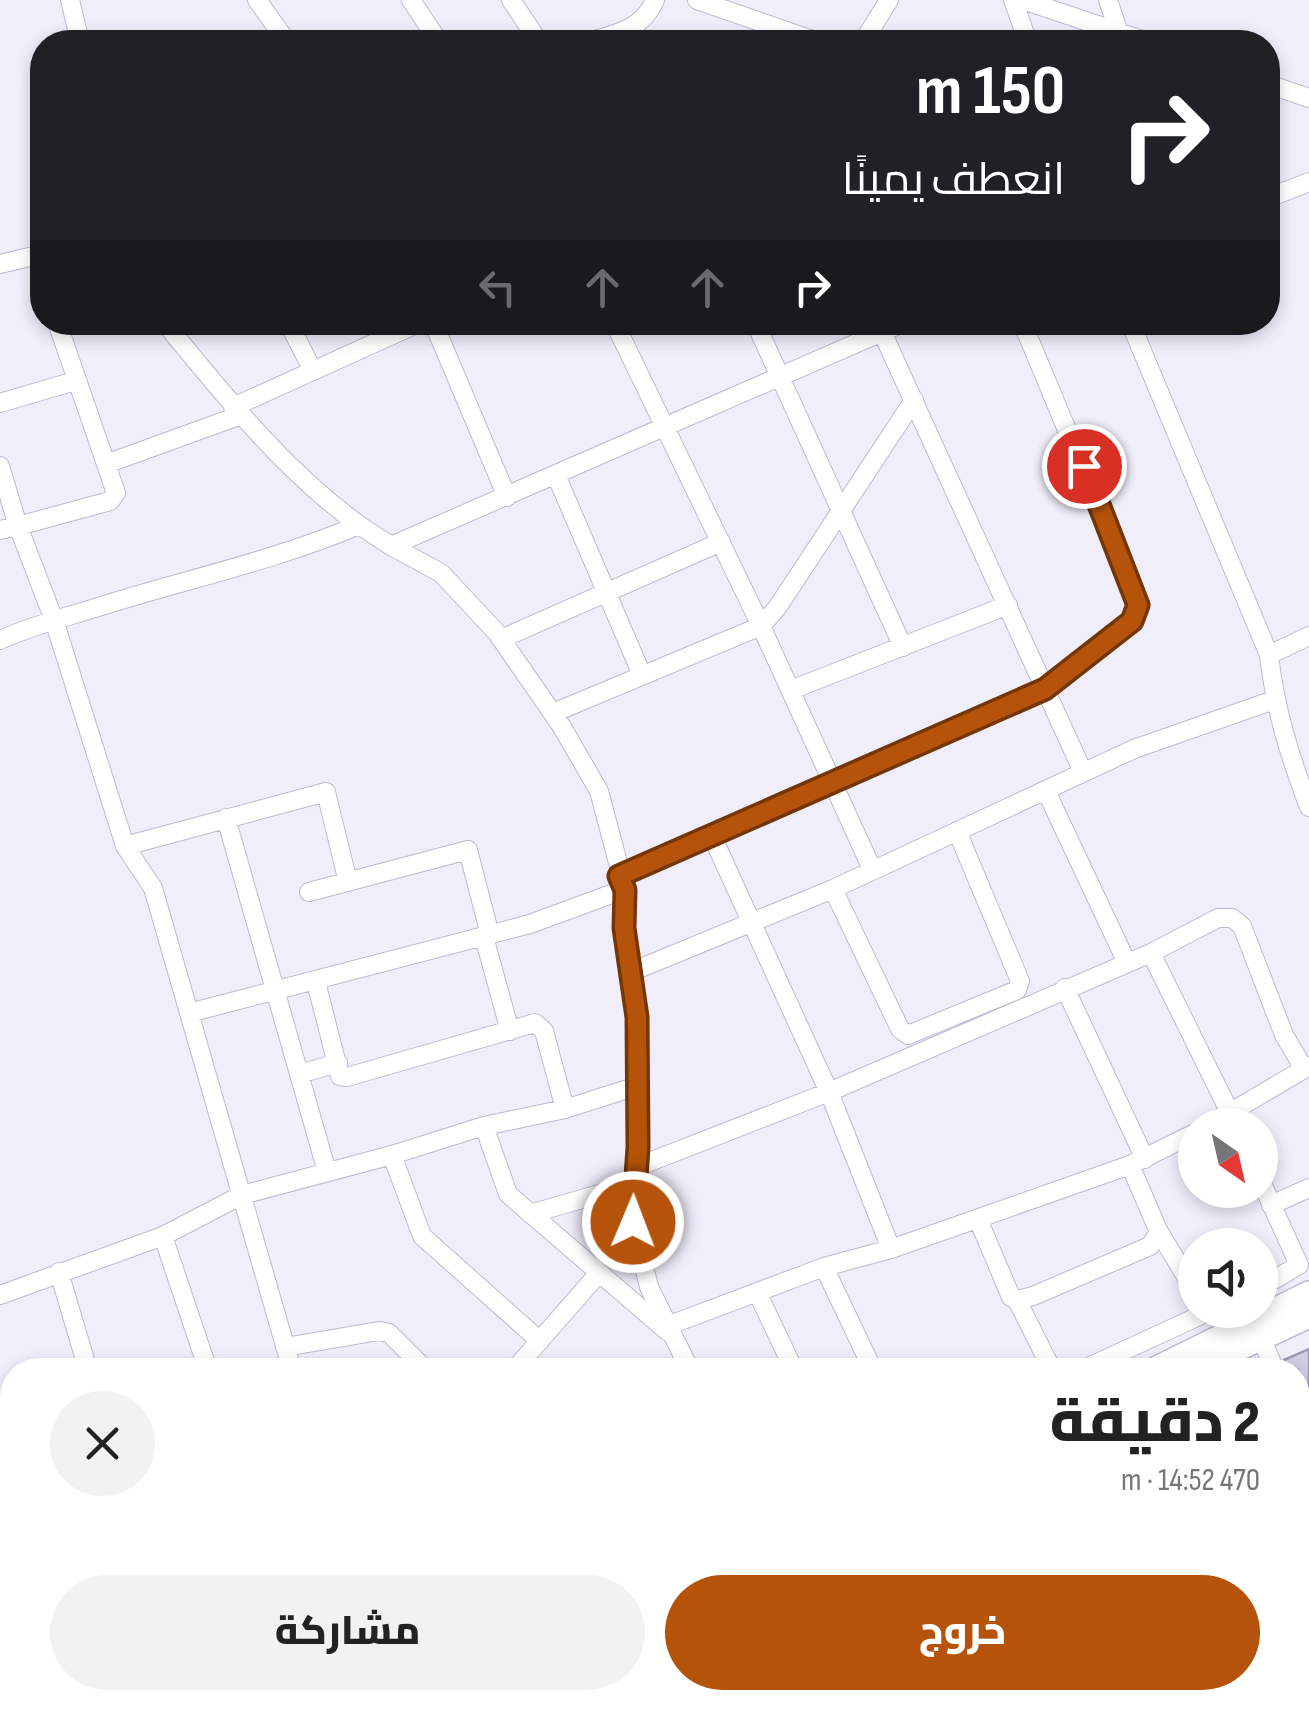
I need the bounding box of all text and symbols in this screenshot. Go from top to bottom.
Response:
text: 150 m [916,50,1065,134]
icon: right [1100,70,1230,200]
text: انعطف يمينًا [842,153,1065,208]
icon: left [470,260,525,315]
icon: ahead [575,260,630,315]
icon: ahead [680,260,735,315]
icon: right [785,260,840,315]
pin [1042,424,1127,509]
icon: arrive [1057,439,1112,494]
north arrow [1178,1108,1278,1208]
map controls [1178,1108,1278,1328]
position arrow [581,1170,685,1274]
button: sound [1178,1228,1278,1328]
text: 2 دقيقة [1050,1387,1260,1459]
button: close [50,1391,155,1496]
text: 470 m · 14:52 [1121,1461,1260,1500]
button: مشاركة [50,1575,645,1690]
button: خروج [665,1575,1260,1690]

